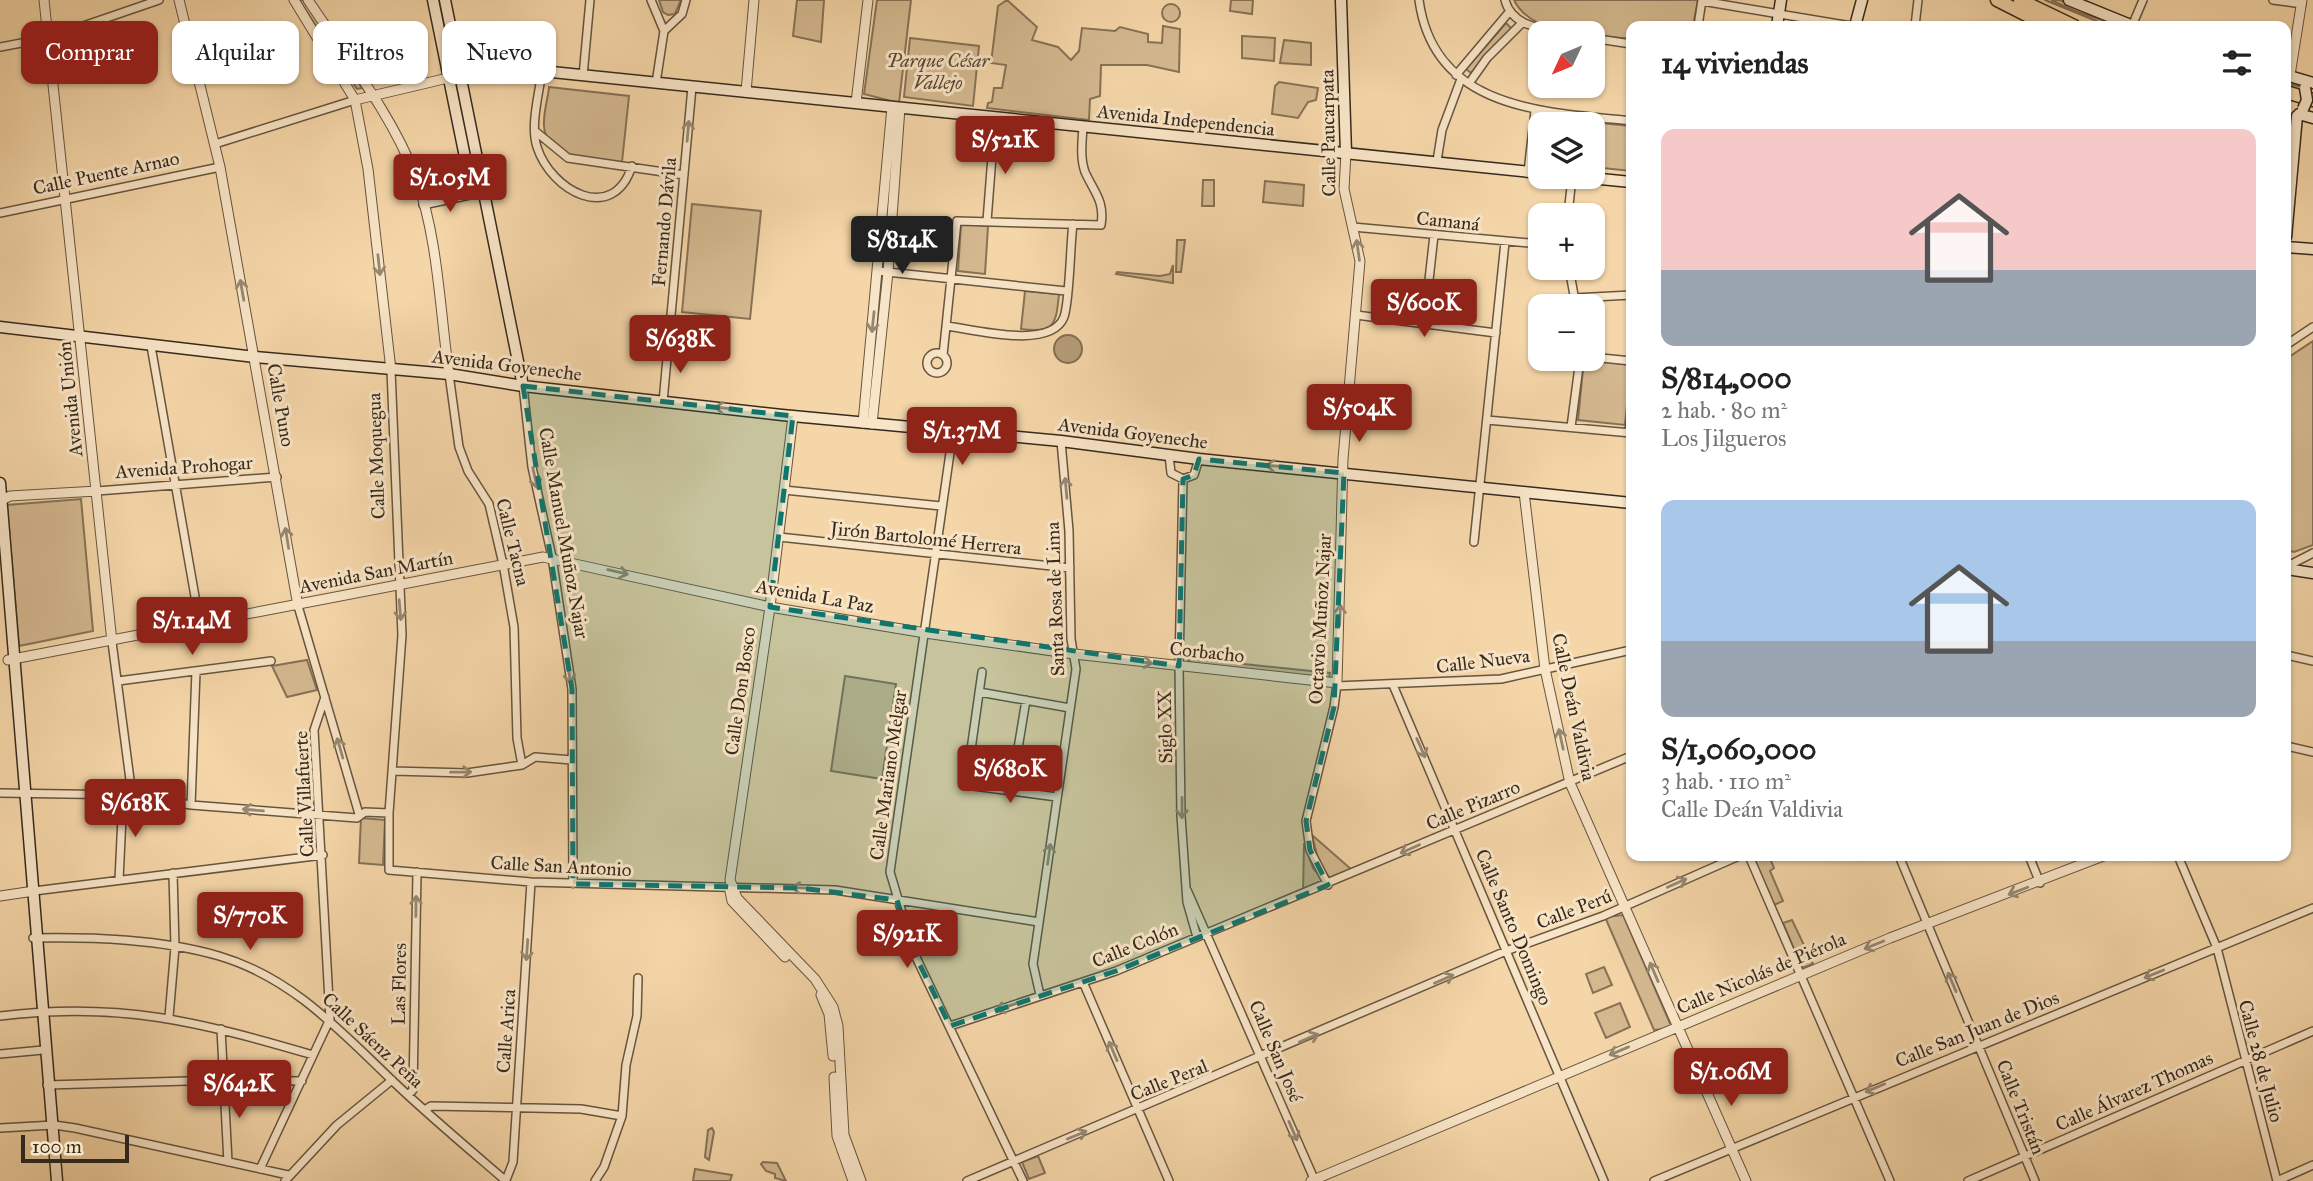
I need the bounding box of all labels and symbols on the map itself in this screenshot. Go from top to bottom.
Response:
north arrow [1528,21,1605,98]
park label: Parque César Vallejo [887,49,990,94]
street label: Calle Paucarpata [1315,68,1341,197]
street label: Avenida Independencia [1095,99,1277,141]
pin: S/521K [948,116,1062,176]
one-way arrow [682,120,695,143]
street label: Calle Puente Arnao [31,146,182,200]
pin: S/1.05M [385,154,515,214]
street label: Fernando Dávila [647,156,681,287]
street label: Camaná [1415,206,1482,236]
pin: S/814K [845,216,959,276]
one-way arrow [1351,239,1364,262]
one-way arrow [372,253,385,275]
one-way arrow [235,279,249,302]
pin: S/600K [1367,280,1481,339]
one-way arrow [866,310,879,333]
pin: S/638K [623,316,737,375]
street label: Avenida Unión [53,340,88,459]
street label: Avenida Goyeneche [430,344,583,386]
street label: Calle Puno [262,362,300,449]
pin: S/504K [1302,384,1416,444]
street label: Calle Moquegua [362,391,391,520]
one-way arrow [714,402,737,415]
pin: S/1.37M [897,407,1027,467]
street label: Avenida Goyeneche [1056,412,1209,454]
street label: Calle Manuel Muñoz Najar [534,426,594,641]
street label: Avenida Prohogar [114,451,254,484]
one-way arrow [1265,459,1288,472]
one-way arrow [528,466,542,489]
one-way arrow [1059,478,1072,500]
street label: Calle Tacna [491,496,535,589]
street label: Jirón Bartolomé Herrera [827,516,1024,561]
street label: Santa Rosa de Lima [1041,520,1069,677]
one-way arrow [280,527,293,550]
street label: Octavio Muñoz Najar [1304,532,1336,705]
street label: Avenida San Martín [296,546,455,598]
one-way arrow [606,566,629,580]
street label: Avenida La Paz [753,574,876,618]
pin: S/1.14M [127,598,257,657]
one-way arrow [393,598,406,621]
one-way arrow [1333,604,1346,627]
street label: Calle Don Bosco [720,625,760,757]
street label: Calle Deán Valdivia [1547,631,1601,784]
street label: Corbacho [1168,637,1246,667]
street label: Calle Nueva [1435,644,1532,678]
one-way arrow [1130,656,1153,669]
one-way arrow [563,661,576,684]
street label: Calle Mariano Melgar [865,688,912,862]
street label: Siglo XX [1153,690,1178,764]
one-way arrow [1553,728,1567,751]
street label: Calle Villafuerte [289,730,319,858]
one-way arrow [1415,737,1428,758]
one-way arrow [333,738,346,760]
pin: S/680K [953,746,1067,805]
one-way arrow [449,765,472,779]
street label: Calle Pizarro [1422,775,1524,835]
pin: S/618K [78,780,192,839]
one-way arrow [1175,796,1189,819]
one-way arrow [242,803,265,816]
one-way arrow [1400,843,1421,856]
one-way arrow [1043,844,1056,866]
street label: Calle Santo Domingo [1470,845,1557,1009]
street label: Calle San Antonio [490,851,632,881]
one-way arrow [1666,876,1687,889]
one-way arrow [791,882,814,895]
street label: Calle Perú [1533,884,1615,934]
one-way arrow [2007,886,2029,899]
pin: S/770K [193,892,307,952]
one-way arrow [410,895,423,918]
pin: S/921K [850,911,964,970]
street label: Calle Colón [1089,917,1181,973]
street label: Calle Nicolás de Piérola [1673,927,1850,1019]
one-way arrow [520,938,533,961]
one-way arrow [1864,939,1885,952]
street label: Las Flores [387,943,411,1025]
one-way arrow [1647,961,1660,983]
one-way arrow [2144,968,2165,981]
one-way arrow [1432,972,1454,985]
one-way arrow [1945,972,1958,993]
street label: Calle San Juan de Dios [1892,986,2063,1073]
street label: Calle Sáenz Peña [318,987,429,1093]
street label: Calle Arica [492,987,520,1074]
street label: Calle San José [1243,997,1308,1106]
street label: Calle 28 de Julio [2233,997,2288,1125]
one-way arrow [995,1002,1017,1014]
one-way arrow [1298,1030,1320,1043]
one-way arrow [1106,1041,1119,1062]
street label: Calle Álvarez Thomas [2051,1045,2216,1136]
one-way arrow [1609,1046,1630,1059]
pin: S/1.06M [1666,1048,1796,1108]
street label: Calle Peral [1127,1054,1212,1106]
street label: Calle Tristán [1992,1056,2050,1158]
pin: S/642K [182,1060,296,1120]
one-way arrow [1865,1082,1887,1095]
one-way arrow [1287,1119,1300,1141]
one-way arrow [1065,1127,1087,1140]
scale bar [21,1132,130,1164]

